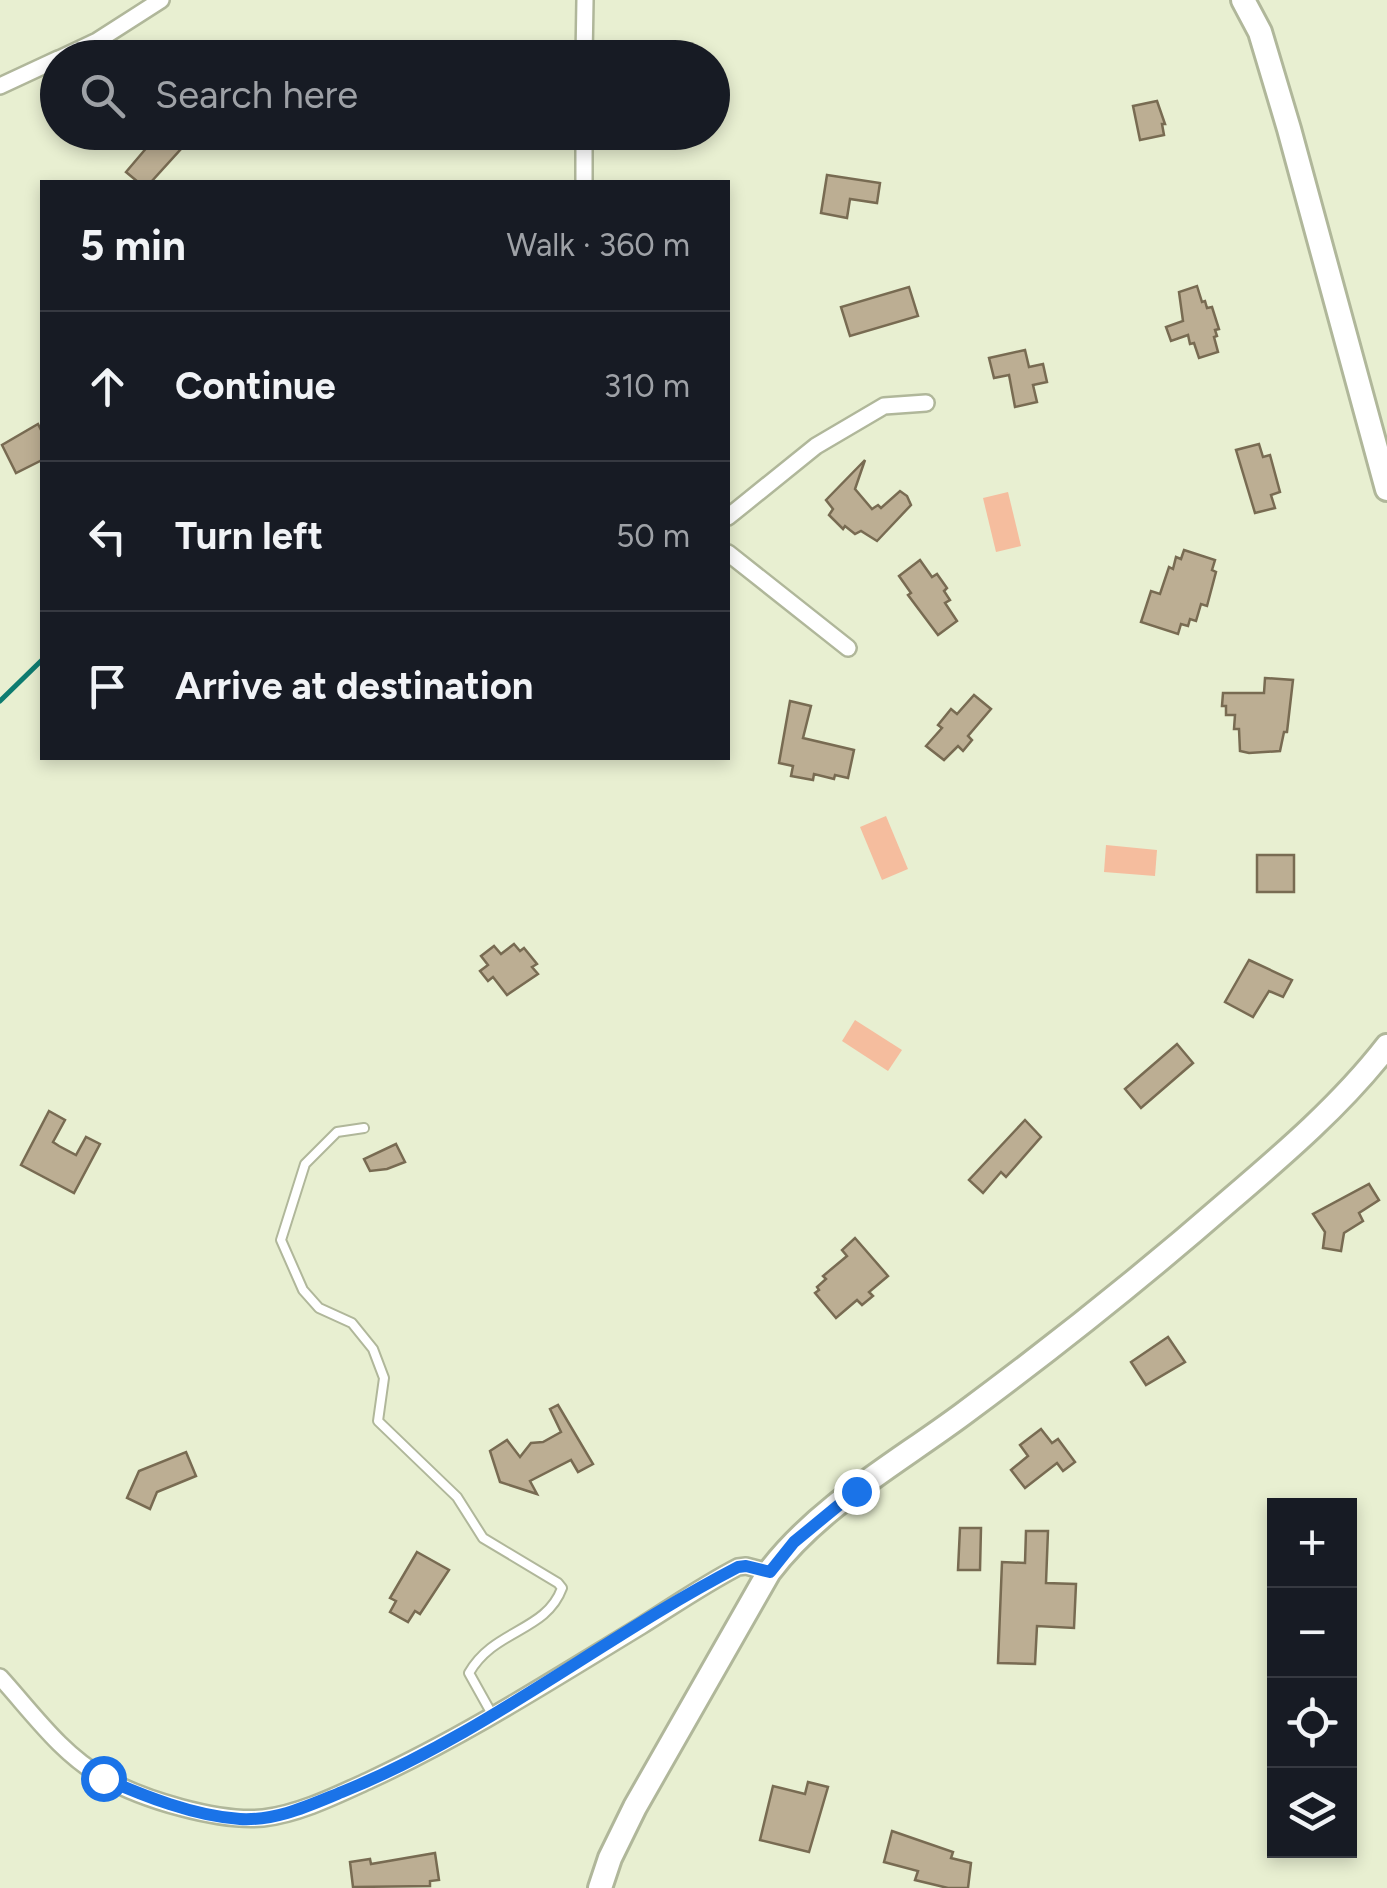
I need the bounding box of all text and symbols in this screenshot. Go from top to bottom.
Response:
search box [40,40,730,150]
icon: search [75,68,130,123]
text: Search here [155,72,358,118]
text: 5 min [80,220,186,271]
text: Walk · 360 m [507,226,690,264]
icon: ahead [80,359,135,414]
text: Continue [175,363,336,409]
text: 310 m [604,367,690,405]
icon: left [80,509,135,564]
text: Turn left [175,513,323,559]
text: 50 m [616,517,690,555]
icon: arrive [80,659,135,714]
text: Arrive at destination [175,663,533,709]
route end [834,1469,880,1515]
map controls [1267,1498,1357,1858]
button: + [1267,1498,1357,1588]
button: − [1267,1588,1357,1678]
button: locate [1267,1678,1357,1768]
route start [81,1756,127,1802]
button: layers [1267,1768,1357,1858]

